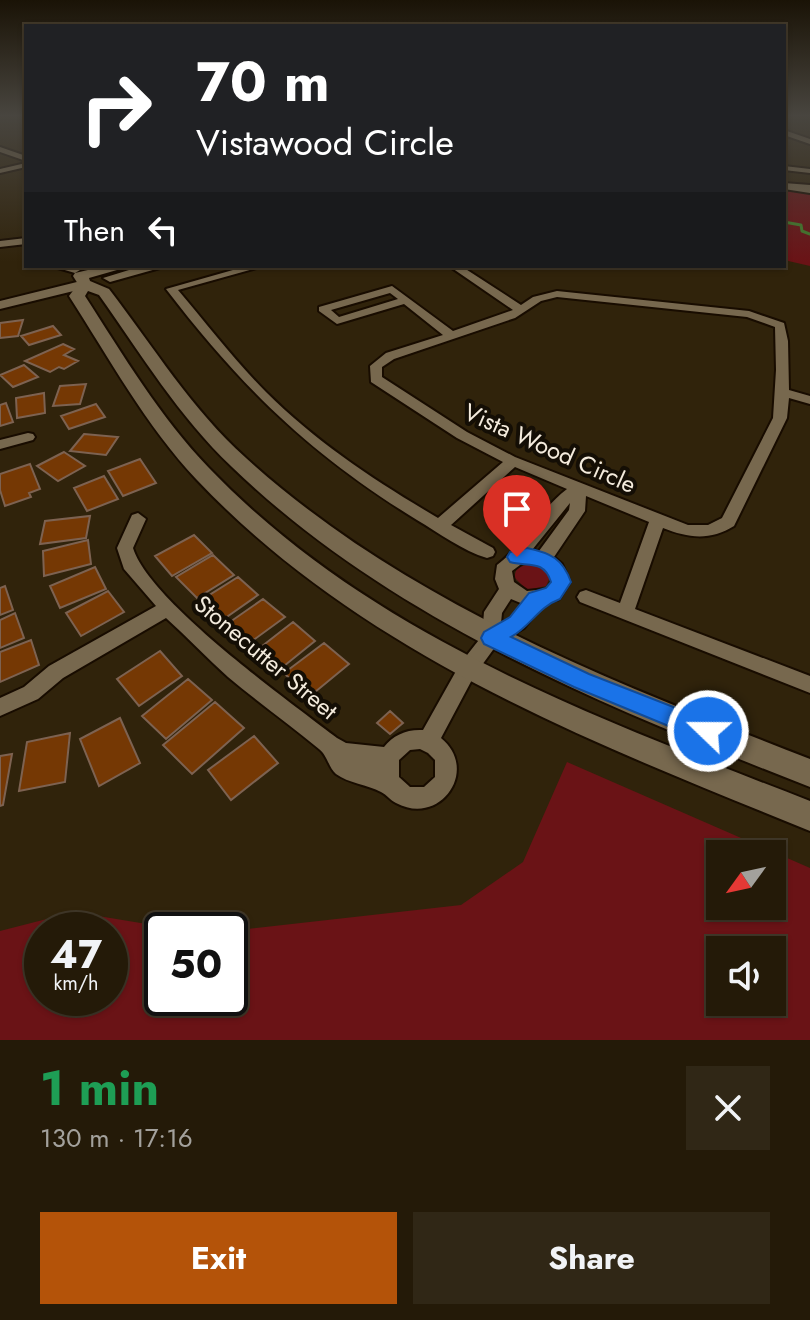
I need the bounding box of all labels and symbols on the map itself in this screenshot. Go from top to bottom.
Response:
street label: Vista Wood Circle [458,394,642,502]
pin [483,475,551,557]
street label: Stonecutter Street [187,587,345,728]
position arrow [666,689,750,773]
north arrow [706,840,786,920]
speed limit sign: 50 [144,912,248,1016]

